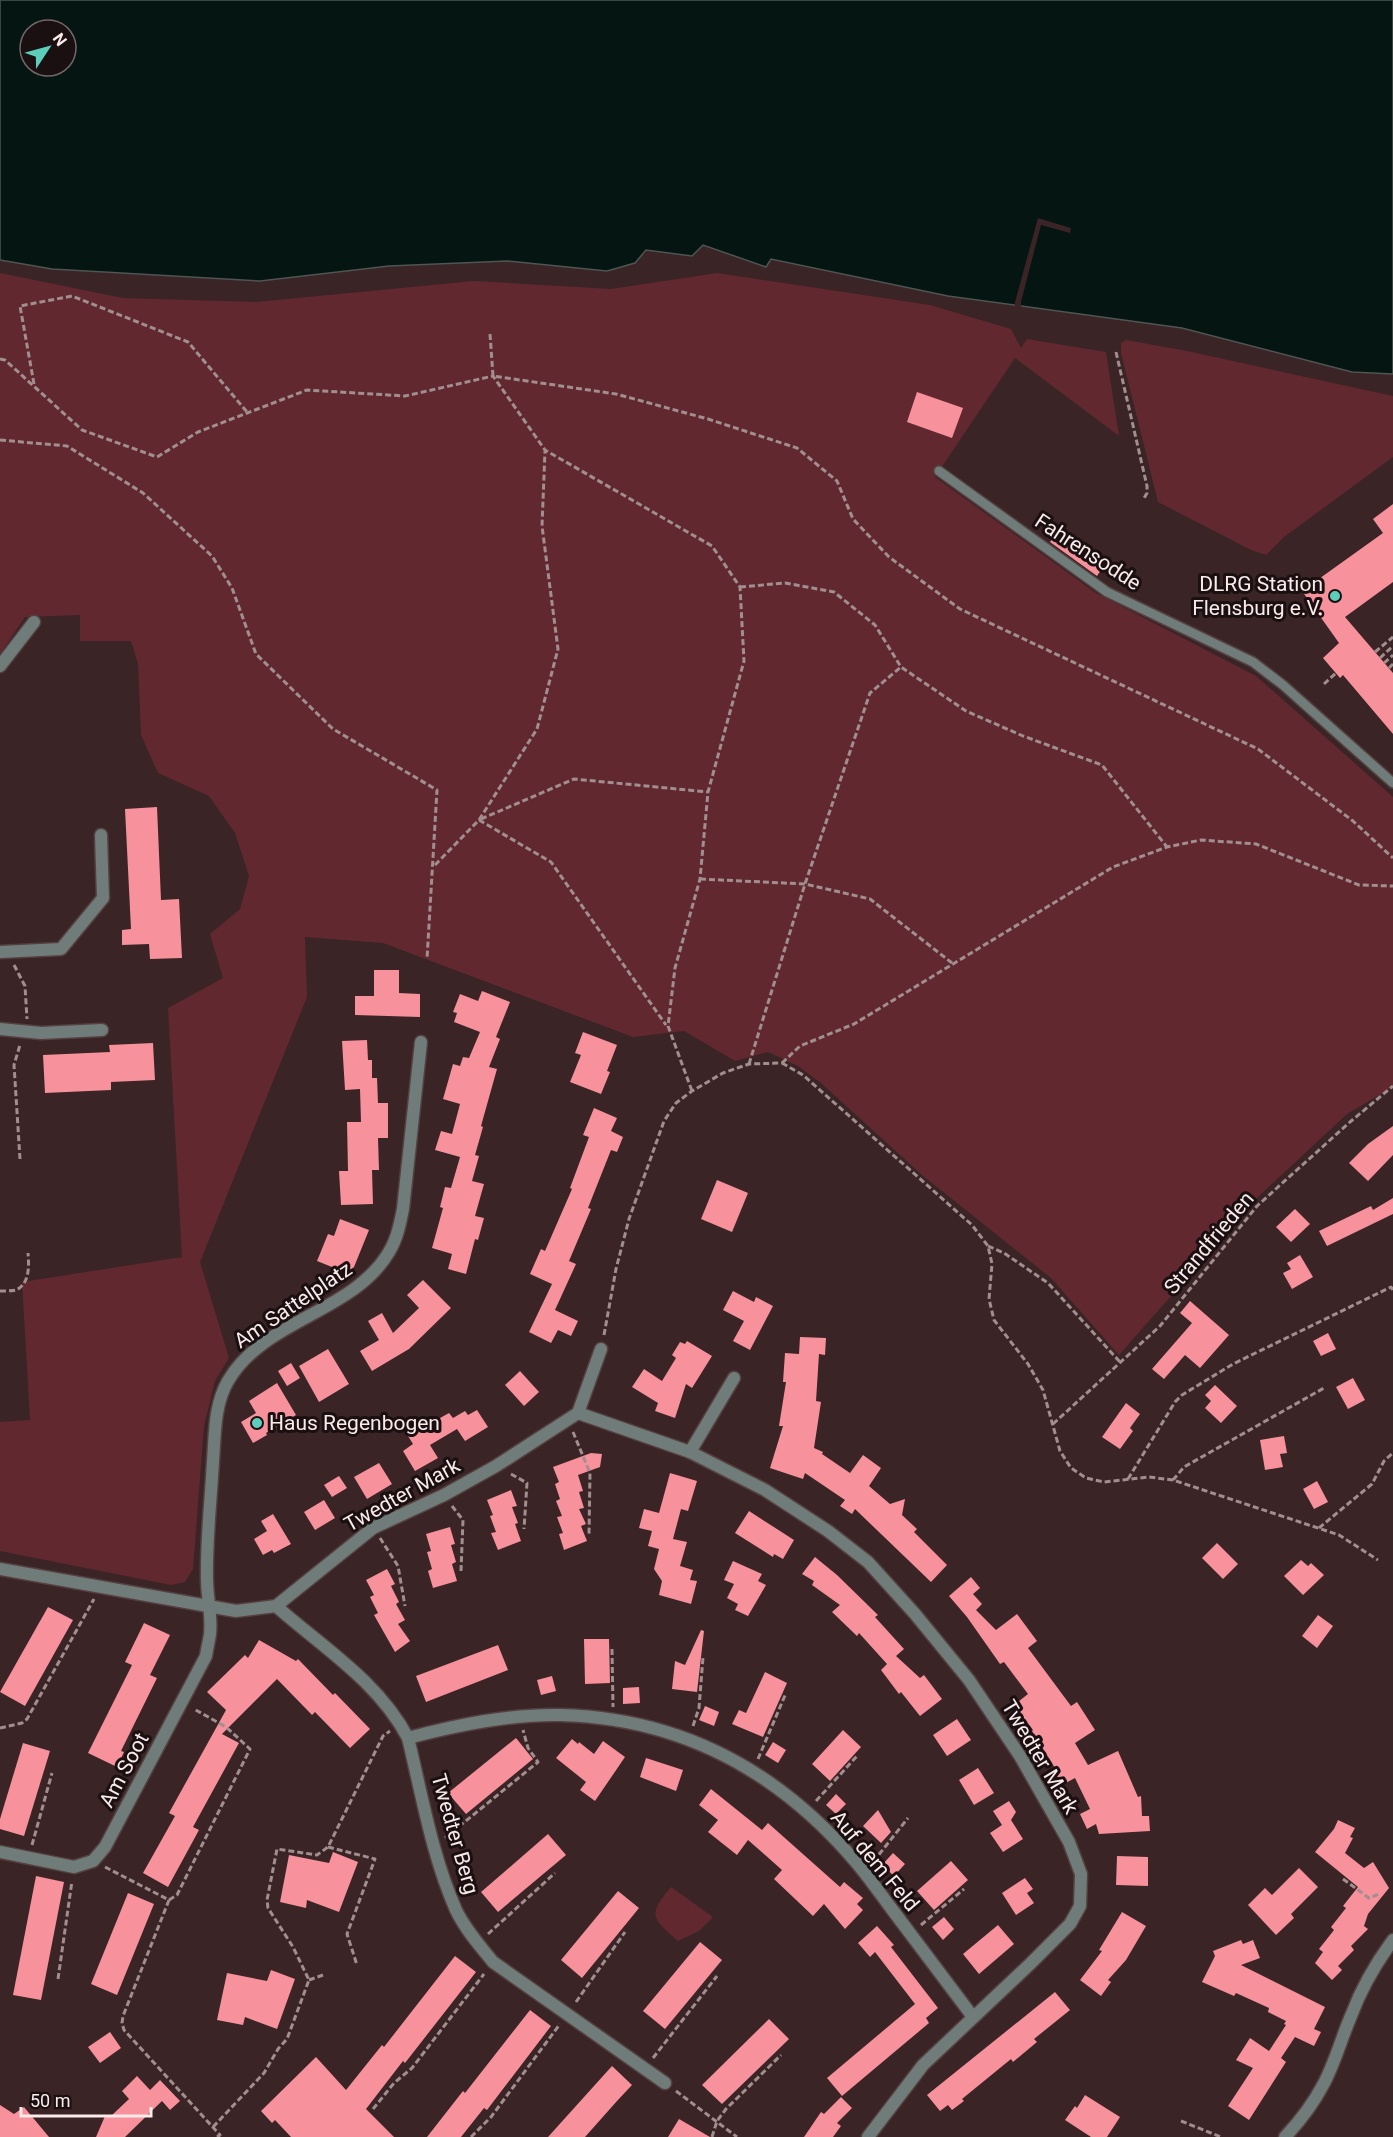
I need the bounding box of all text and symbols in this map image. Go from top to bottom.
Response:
north arrow [18,18,78,78]
text: N [49,29,71,50]
street label: Fahrensodde [1030,509,1146,595]
place label: DLRG Station Flensburg e.V. [1192,572,1323,620]
marker: DLRG Station Flensburg e.V. [1328,589,1342,603]
street label: Strandfrieden [1159,1187,1259,1299]
street label: Am Sattelplatz [230,1257,356,1353]
place label: Haus Regenbogen [269,1411,440,1435]
marker: Haus Regenbogen [250,1416,264,1430]
street label: Twedter Mark [340,1453,464,1537]
street label: Twedter Mark [997,1696,1084,1819]
street label: Am Soot [94,1729,154,1811]
street label: Twedter Berg [426,1771,484,1897]
street label: Auf dem Feld [826,1806,924,1916]
scale bar [21,2080,152,2118]
text: 50 m [30,2090,70,2111]

